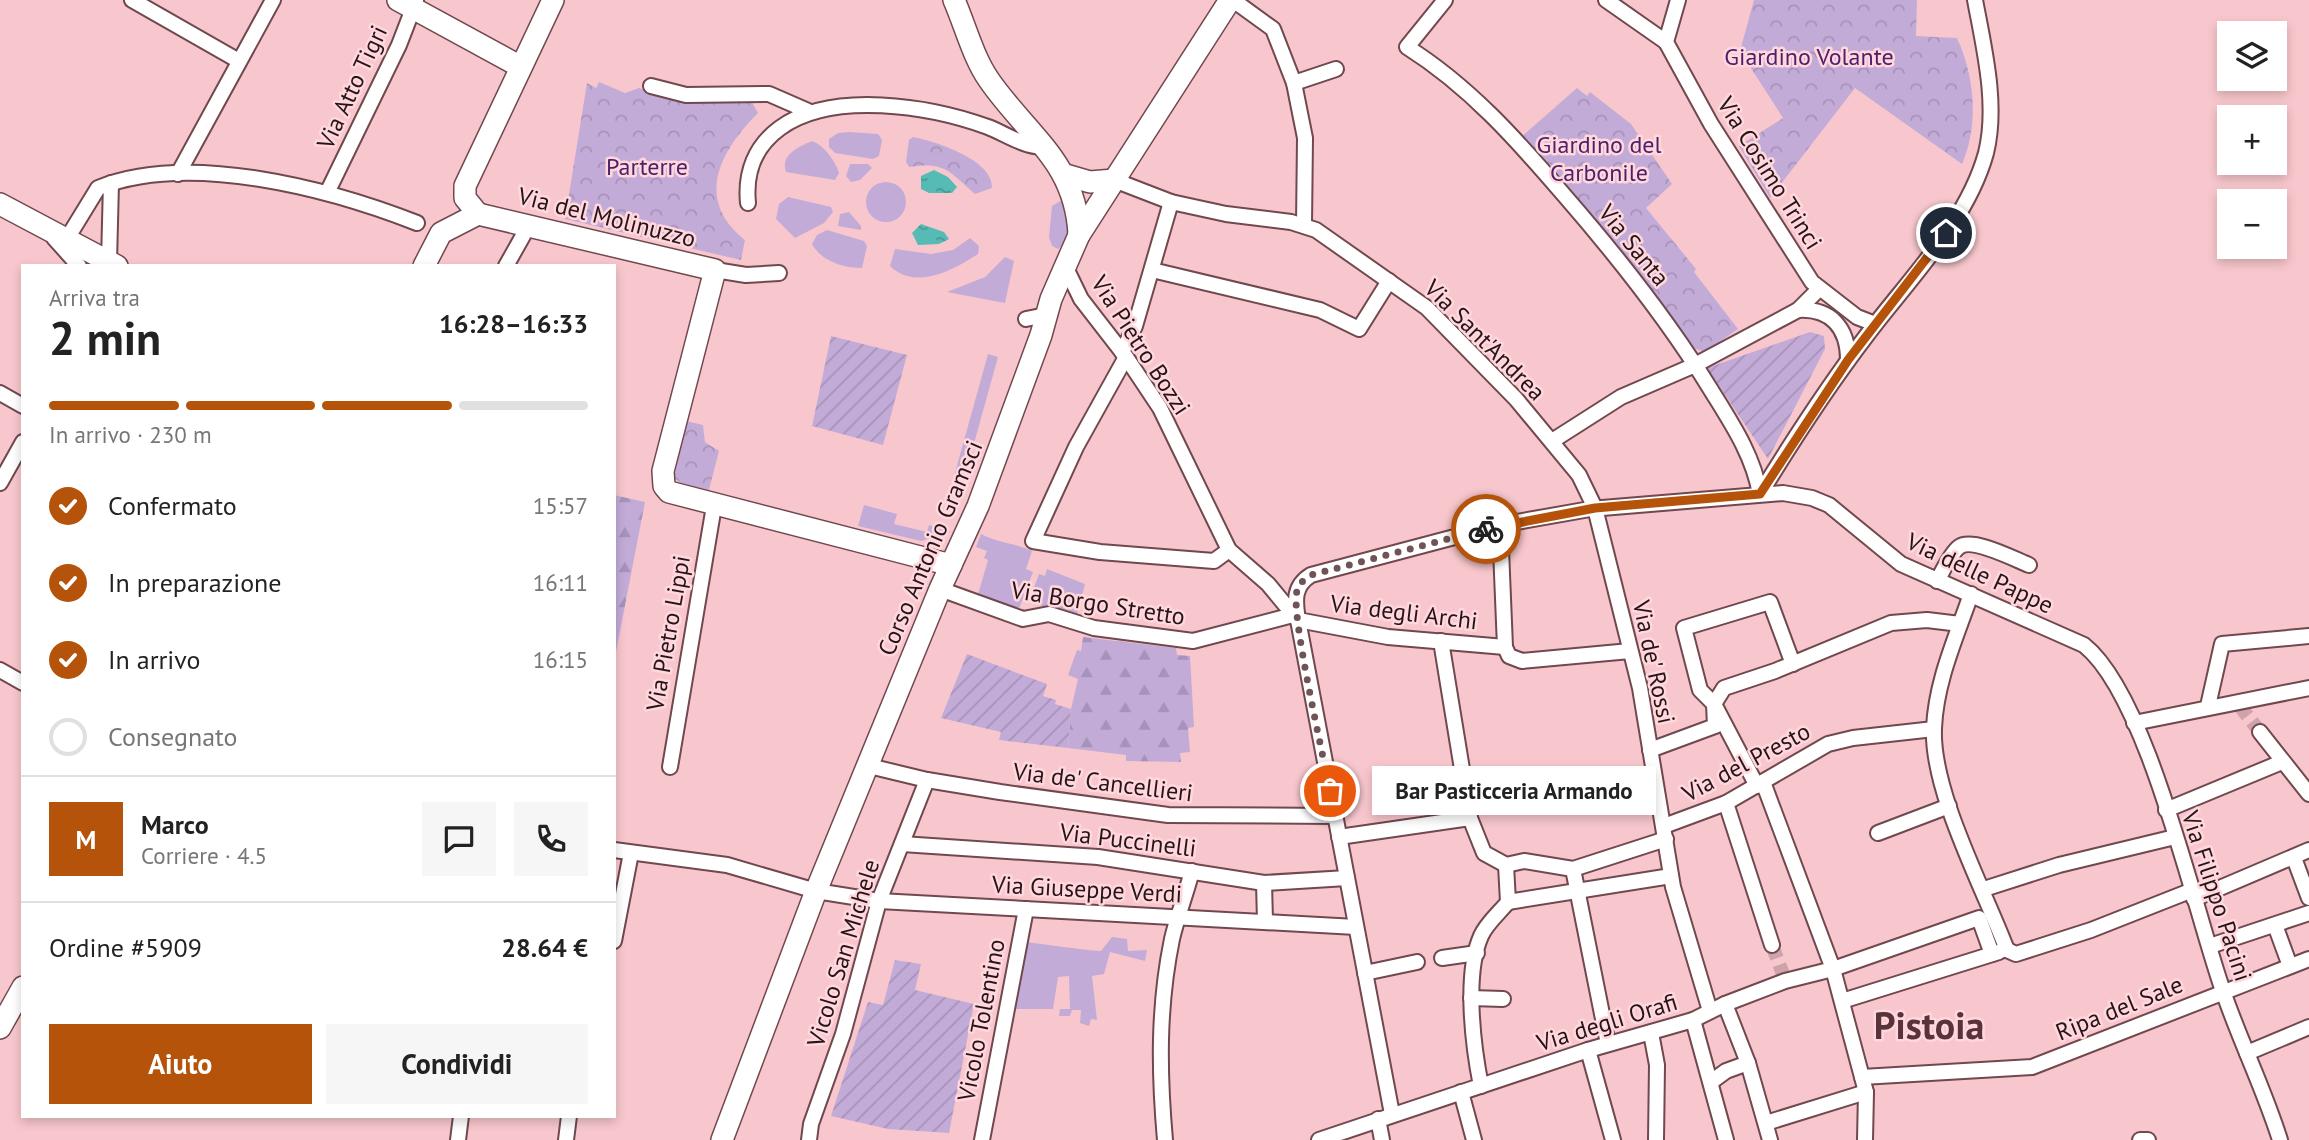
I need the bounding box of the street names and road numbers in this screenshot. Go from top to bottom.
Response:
street label: Via Atto Tigri [309,20,394,155]
street label: Via Cosimo Trinci [1710,90,1829,255]
street label: Via del Molinuzzo [514,180,699,254]
street label: Via Santa [1591,197,1676,292]
street label: Via Pietro Bozzi [1084,268,1198,421]
street label: Via Sant'Andrea [1417,272,1552,407]
street label: Corso Antonio Gramsci [871,436,989,660]
street label: Via delle Pappe [1901,525,2058,621]
street label: Via Pietro Lippi [639,553,697,714]
street label: Via Borgo Stretto [1008,574,1187,632]
street label: Via degli Archi [1328,587,1479,636]
street label: Via de' Rossi [1626,596,1682,727]
street label: Via del Presto [1676,715,1815,809]
street label: Via de' Cancellieri [1010,755,1195,808]
street label: Via Filippo Pacini [2175,806,2259,985]
street label: Via Puccinelli [1057,816,1198,864]
street label: Vicolo San Michele [799,855,886,1051]
street label: Via Giuseppe Verdi [990,868,1183,909]
street label: Vicolo Tolentino [950,936,1012,1105]
street label: Ripa del Sale [2051,968,2187,1048]
street label: Via degli Orafi [1532,986,1681,1058]

